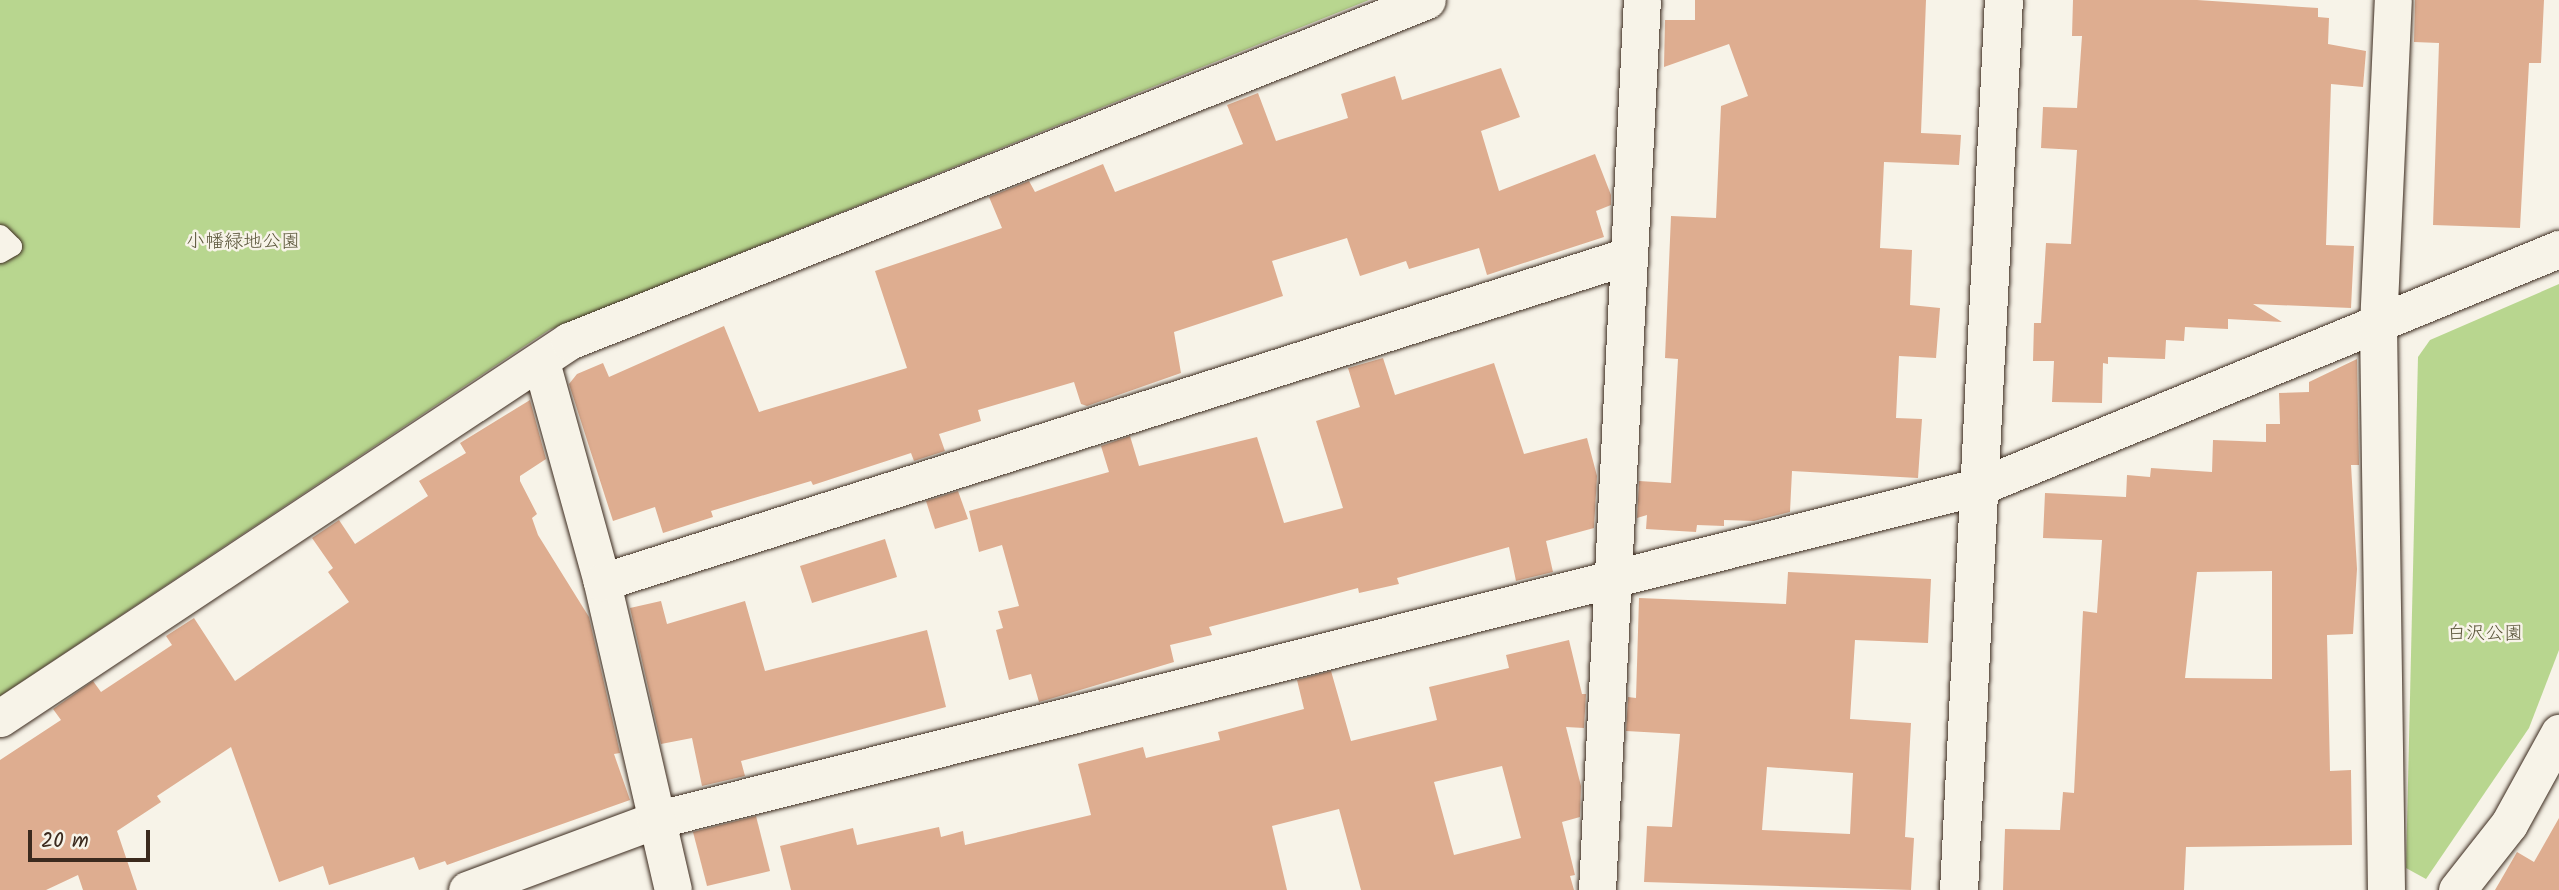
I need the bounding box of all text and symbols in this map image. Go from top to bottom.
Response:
park label: 小幡緑地公園 [186,232,300,254]
park label: 白沢公園 [2447,624,2523,646]
scale bar [32,816,154,860]
text: 20 m [41,825,89,858]

